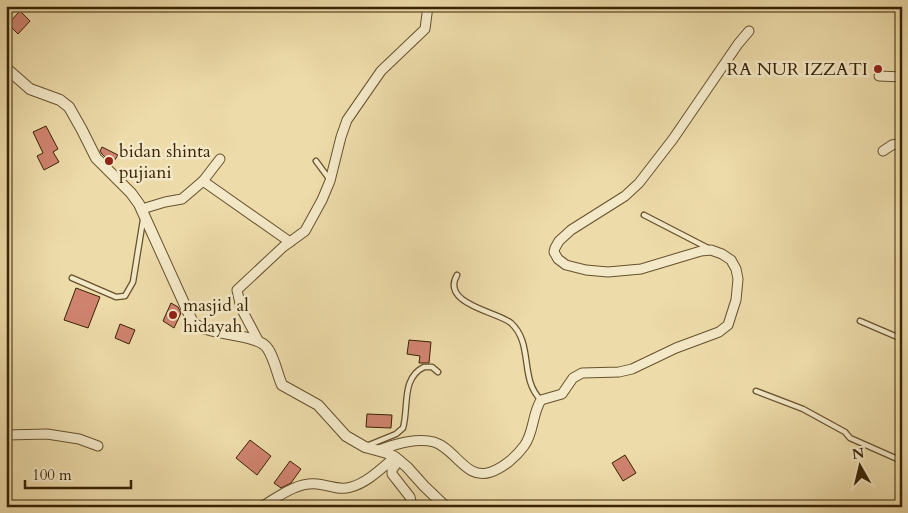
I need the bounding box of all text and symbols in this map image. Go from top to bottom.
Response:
place label: RA NUR IZZATI [727,57,868,82]
marker: RA NUR IZZATI [872,63,884,75]
place label: bidan shinta pujiani [119,139,211,185]
marker: bidan shinta pujiani [103,155,115,167]
place label: masjid al hidayah [183,293,249,339]
marker: masjid al hidayah [167,309,179,321]
north arrow [836,440,886,490]
text: N [851,443,866,464]
scale bar [25,458,131,490]
text: 100 m [32,465,72,485]

